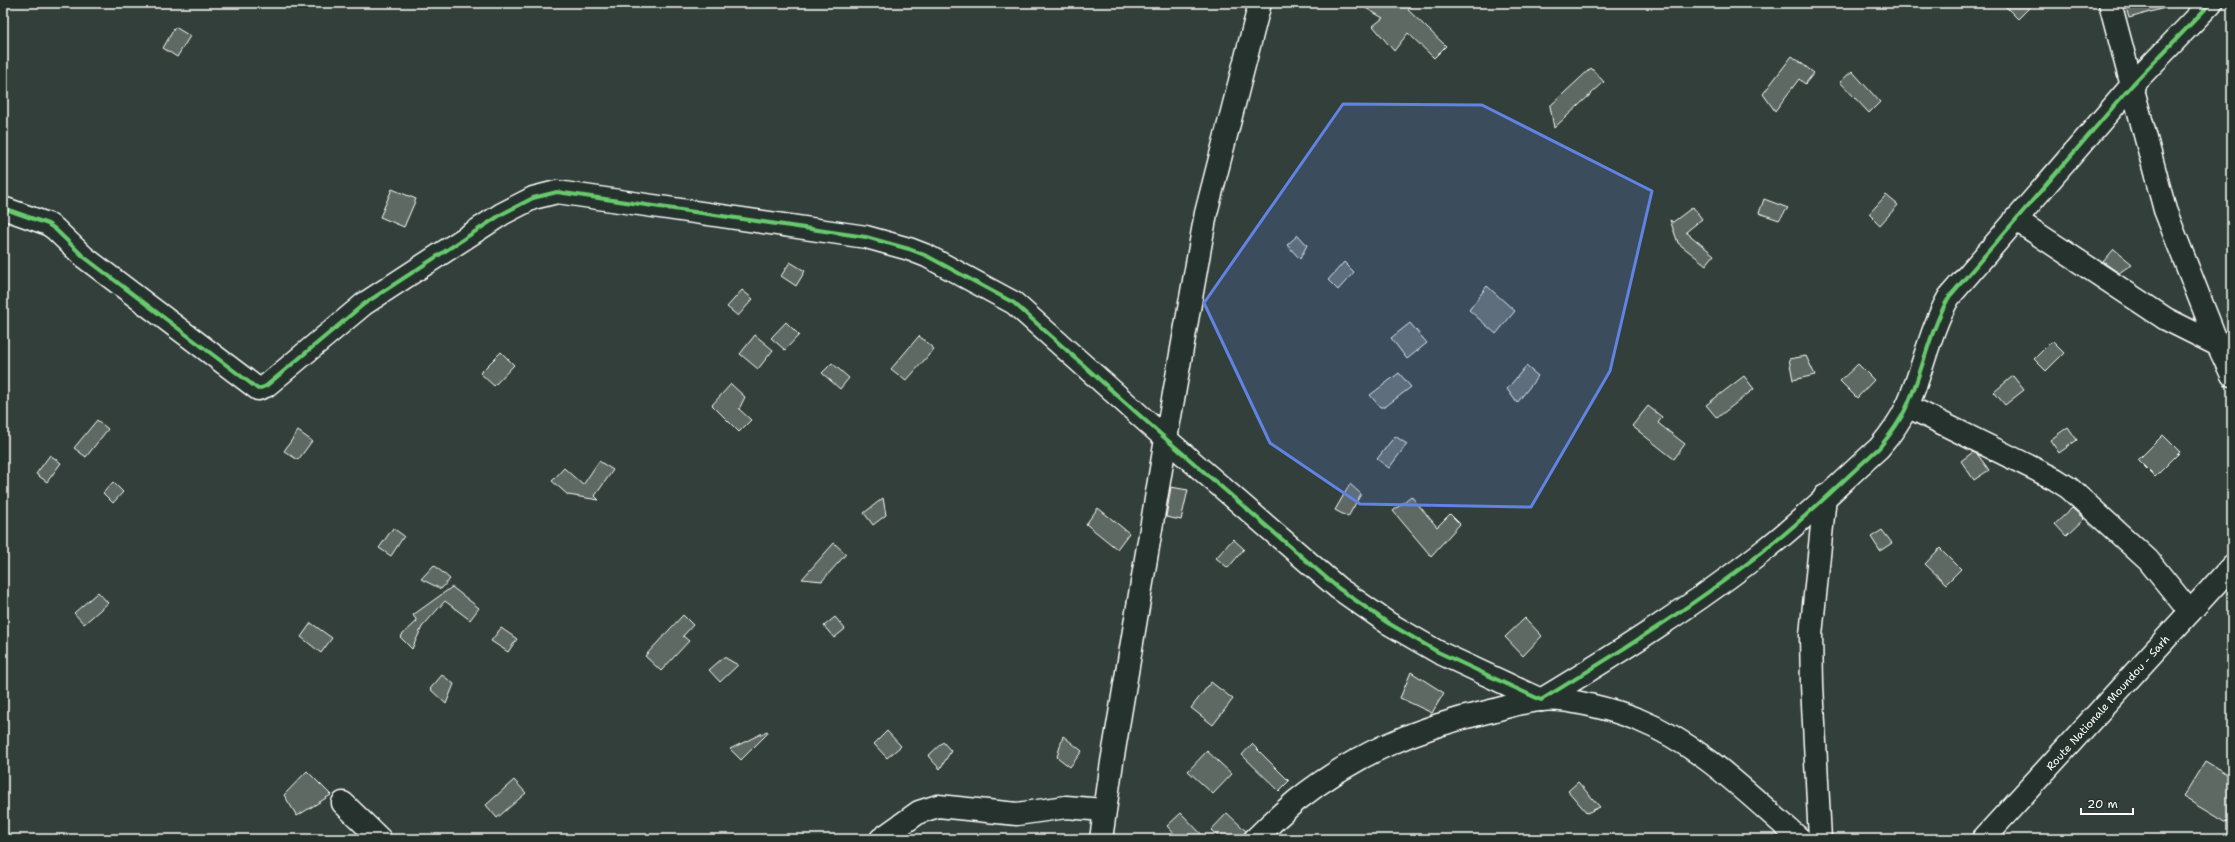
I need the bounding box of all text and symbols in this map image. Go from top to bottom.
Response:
street label: Route Nationale Moundou - Sarh [2043,632,2173,774]
scale bar [2081,790,2133,816]
text: 20 m [2087,796,2118,812]

